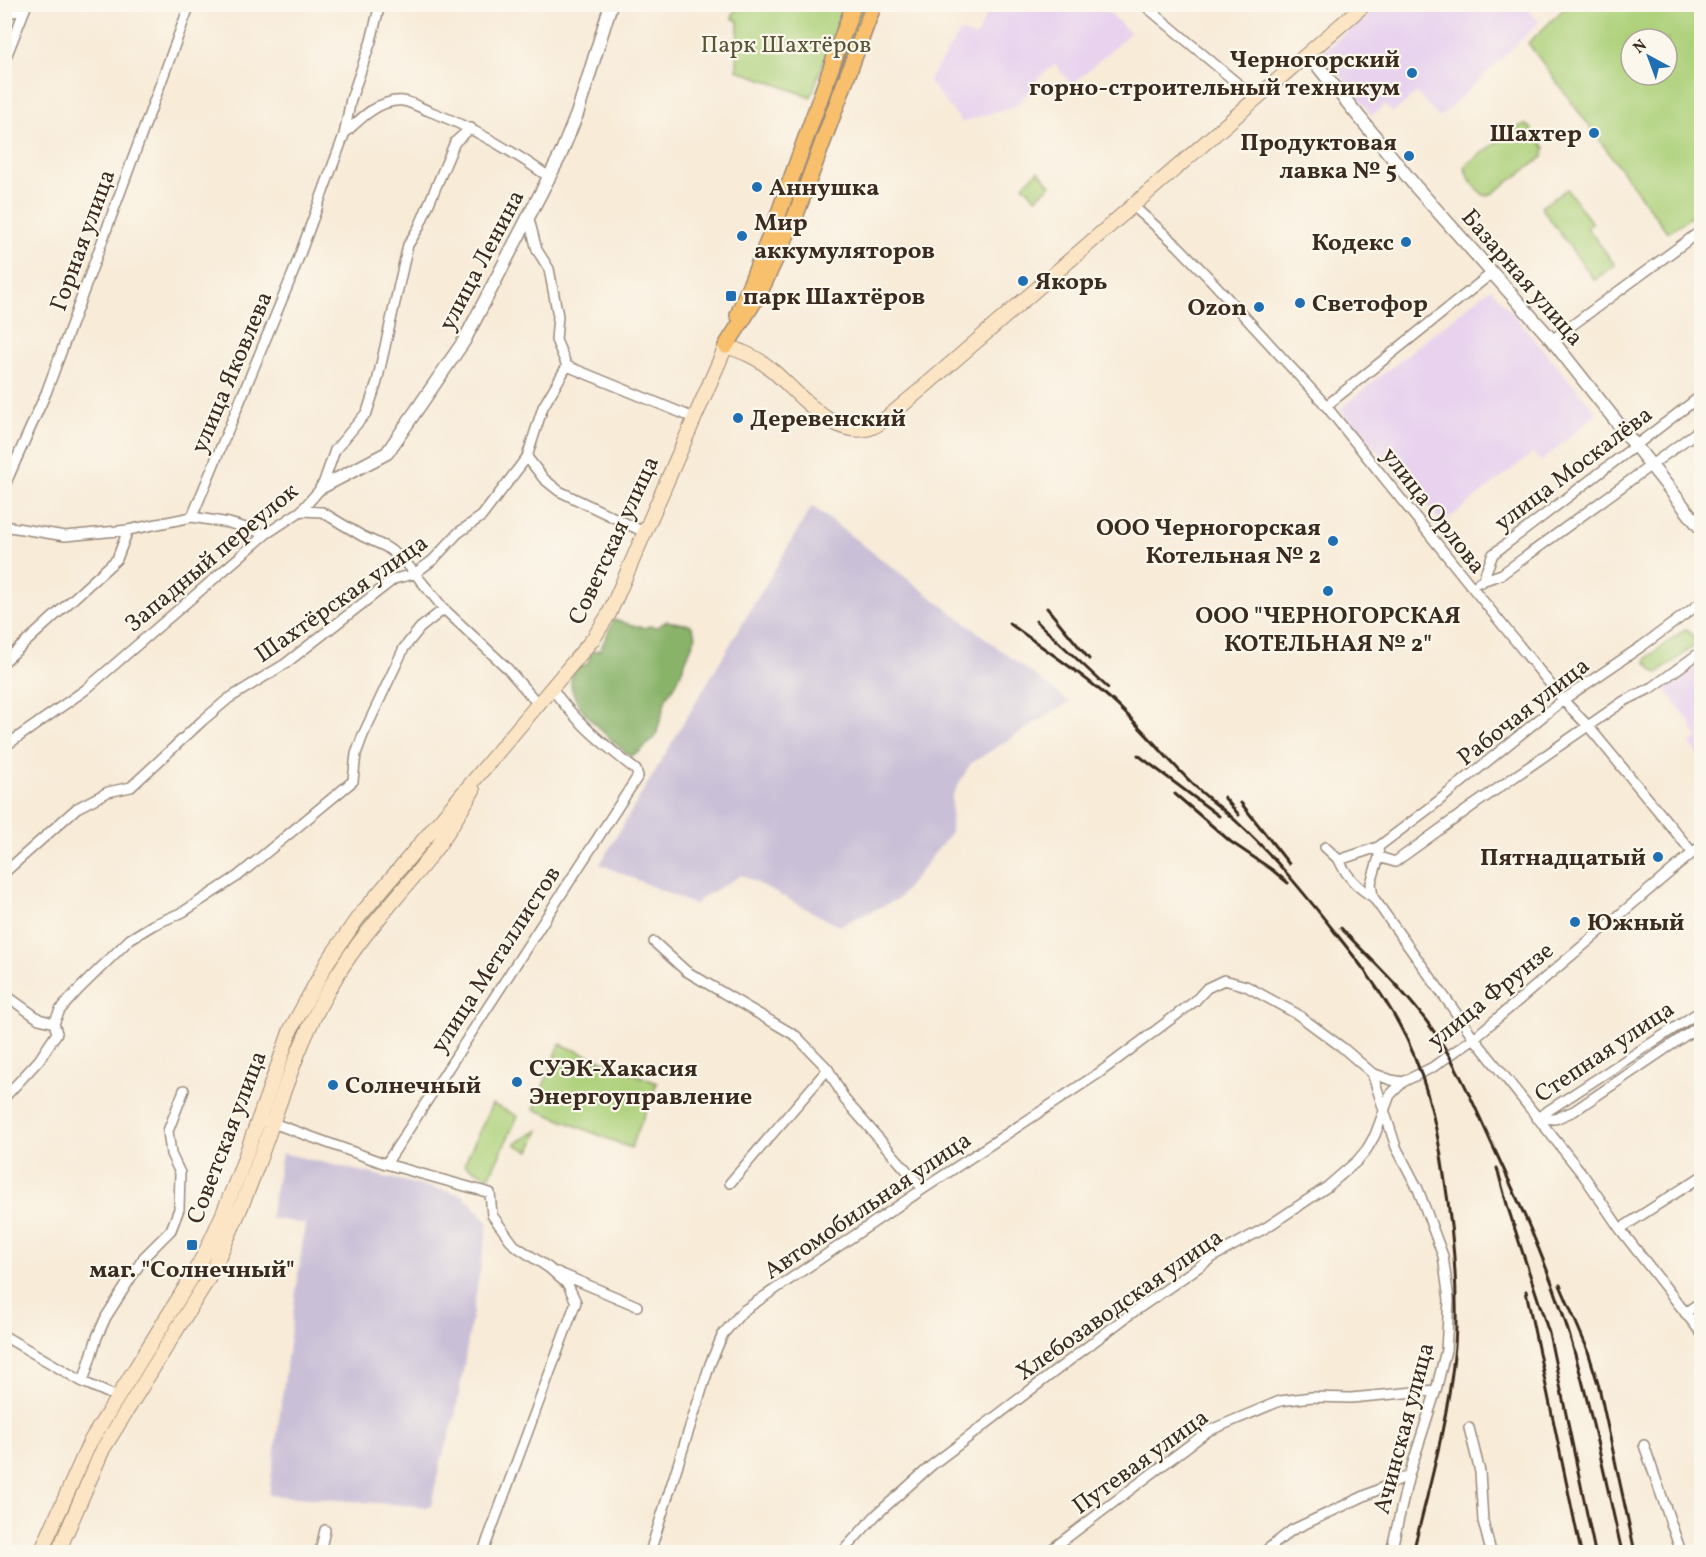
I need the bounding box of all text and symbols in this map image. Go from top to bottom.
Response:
north arrow [1619,27,1679,87]
park label: Парк Шахтёров [700,29,872,63]
text: N [1629,35,1652,59]
place label: Черногорский горно-строительный техникум [1029,44,1400,106]
marker: Черногорский горно-строительный техникум [1405,66,1419,80]
place label: Шахтер [1489,118,1582,152]
marker: Шахтер [1587,126,1601,140]
place label: Продуктовая лавка № 5 [1240,127,1397,189]
marker: Продуктовая лавка № 5 [1402,149,1416,163]
street label: Горная улица [43,165,125,316]
place label: Аннушка [769,172,879,206]
marker: Аннушка [750,180,764,194]
street label: улица Ленина [431,185,534,337]
street label: Базарная улица [1452,202,1591,354]
place label: Мир аккумуляторов [754,207,935,269]
place label: Кодекс [1311,227,1394,261]
marker: Мир аккумуляторов [735,229,749,243]
marker: Кодекс [1399,235,1413,249]
place label: Якорь [1035,266,1108,300]
marker: Якорь [1016,274,1030,288]
place label: парк Шахтёров [743,281,925,315]
street label: улица Яковлева [183,286,282,459]
place label: Светофор [1312,288,1428,322]
marker: парк Шахтёров [724,289,738,303]
place label: Ozon [1187,292,1247,326]
marker: Светофор [1293,296,1307,310]
marker: Ozon [1252,300,1266,314]
street label: улица Москалёва [1488,399,1660,540]
place label: Деревенский [750,403,906,437]
marker: Деревенский [731,411,745,425]
street label: улица Орлова [1372,441,1493,582]
street label: Советская улица [561,451,669,631]
street label: Западный переулок [118,476,307,641]
place label: ООО Черногорская Котельная № 2 [1096,512,1321,574]
street label: Шахтёрская улица [249,527,436,672]
marker: ООО Черногорская Котельная № 2 [1326,534,1340,548]
marker: ООО "ЧЕРНОГОРСКАЯ КОТЕЛЬНАЯ № 2" [1321,584,1335,598]
place label: ООО "ЧЕРНОГОРСКАЯ КОТЕЛЬНАЯ № 2" [1195,600,1461,662]
street label: Рабочая улица [1451,650,1598,775]
place label: Пятнадцатый [1480,842,1646,876]
marker: Пятнадцатый [1651,850,1665,864]
street label: улица Металлистов [423,860,570,1060]
place label: Южный [1587,907,1684,941]
marker: Южный [1568,915,1582,929]
street label: улица Фрунзе [1421,935,1562,1058]
street label: Степная улица [1528,993,1682,1112]
street label: Советская улица [179,1046,276,1229]
place label: СУЭК-Хакасия Энергоуправление [529,1053,752,1115]
place label: Солнечный [345,1070,481,1104]
marker: СУЭК-Хакасия Энергоуправление [510,1075,524,1089]
marker: Солнечный [326,1078,340,1092]
street label: Автомобильная улица [758,1124,979,1289]
street label: Хлебозаводская улица [1010,1221,1231,1390]
marker: маг. "Солнечный" [185,1238,199,1252]
place label: маг. "Солнечный" [89,1254,295,1288]
street label: Ачинская улица [1366,1339,1444,1518]
street label: Путевая улица [1066,1402,1216,1524]

